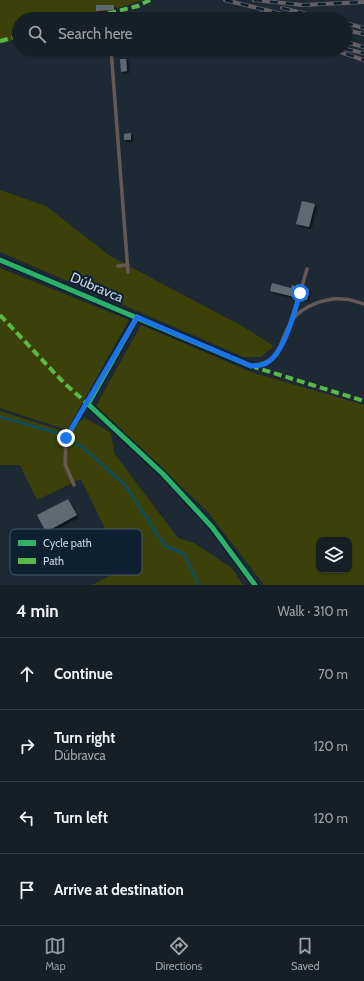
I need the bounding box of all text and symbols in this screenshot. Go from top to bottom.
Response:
search box [12,12,352,56]
icon: search [26,23,48,45]
text: Search here [58,25,133,43]
street label: Dúbravca [68,268,126,306]
route start [291,284,309,302]
route end [57,429,75,447]
legend [10,529,142,575]
text: Cycle path [43,536,92,550]
map controls [316,537,352,573]
button: layers [316,537,352,573]
text: Path [43,554,64,568]
text: 4 min [16,601,59,621]
text: Walk · 310 m [277,603,348,619]
icon: ahead [16,663,38,685]
text: Continue [54,665,113,683]
text: 70 m [318,666,348,682]
text: Turn right [54,729,115,747]
icon: right [16,735,38,757]
text: 120 m [314,738,348,754]
text: Dúbravca [54,747,106,763]
icon: left [16,807,38,829]
text: Turn left [54,809,108,827]
text: 120 m [314,810,348,826]
icon: arrive [16,879,38,901]
text: Arrive at destination [54,881,184,899]
tab: Map [44,935,66,973]
tab: Directions [155,935,202,973]
tab: Saved [291,935,320,973]

